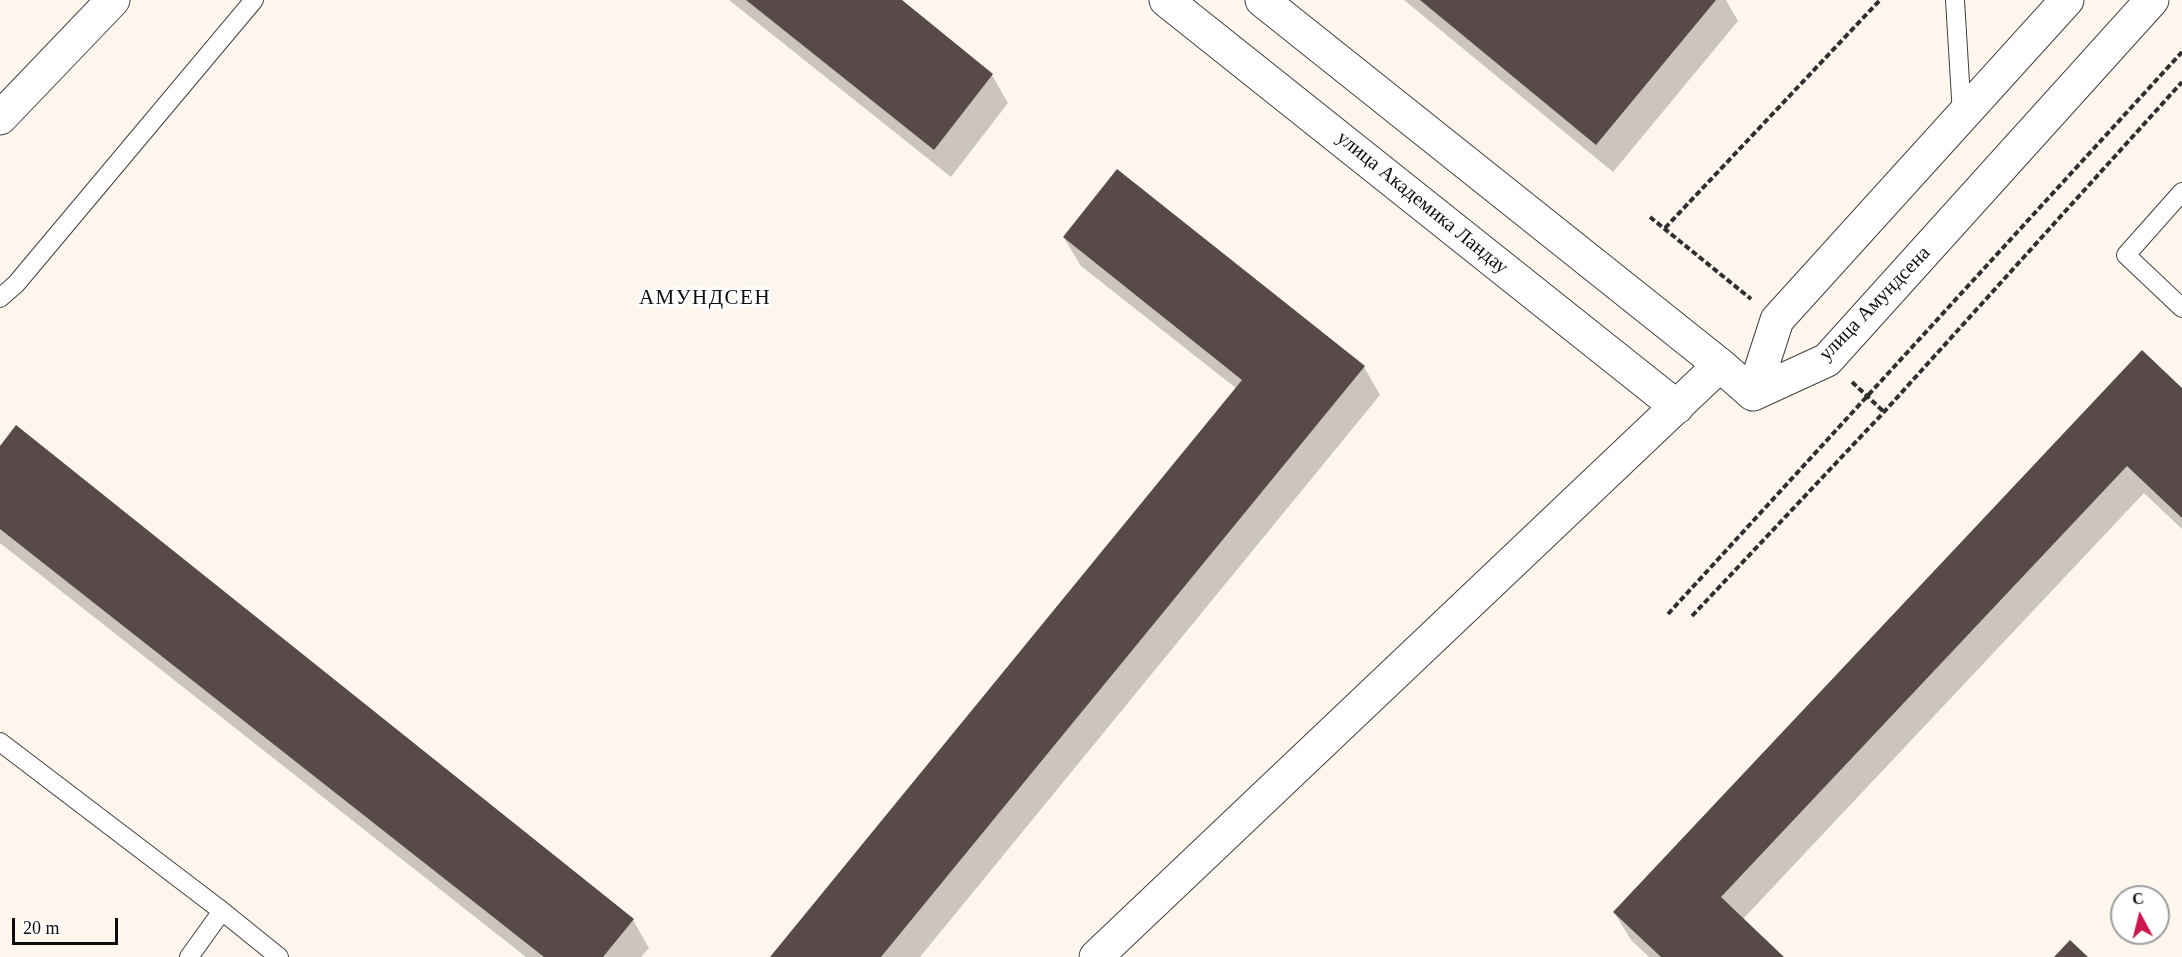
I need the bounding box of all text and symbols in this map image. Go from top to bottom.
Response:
street label: улица Академика Ландау [1331,126,1513,280]
street label: улица Амундсена [1814,242,1936,366]
district label: АМУНДСЕН [639,285,771,311]
north arrow [2110,885,2170,945]
text: С [2131,889,2145,908]
scale bar [15,906,122,944]
text: 20 m [23,918,60,938]

